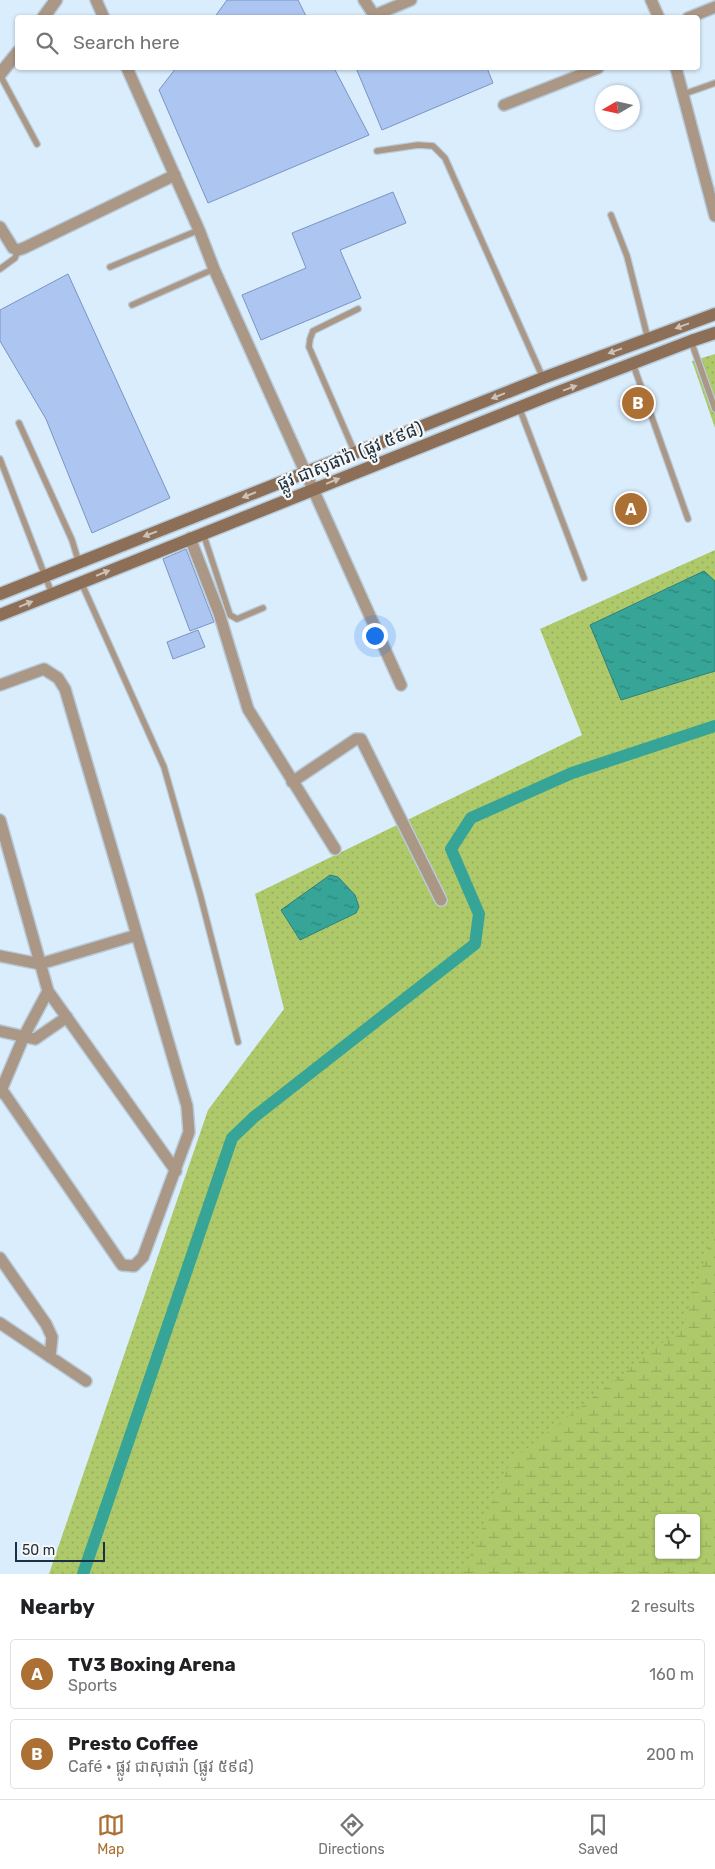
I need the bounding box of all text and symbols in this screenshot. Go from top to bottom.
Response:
search box [15,15,700,70]
icon: search [33,29,61,57]
text: Search here [73,31,180,54]
north arrow [595,85,640,130]
one-way arrow [674,323,689,330]
one-way arrow [607,347,622,355]
one-way arrow [563,383,577,391]
pin: B [622,384,654,422]
one-way arrow [490,393,505,400]
street label: ផ្លូវ ជាសុផារ៉ា (ផ្លូវ ៥៩៨) [274,417,428,500]
one-way arrow [326,477,340,485]
pin: A [615,490,647,528]
one-way arrow [241,491,256,499]
one-way arrow [142,531,157,539]
one-way arrow [96,569,110,577]
one-way arrow [19,600,34,608]
your location [362,623,388,649]
map controls [655,1514,700,1559]
button: locate [655,1514,700,1559]
scale bar [15,1539,105,1562]
text: 50 m [22,1542,55,1559]
text: Nearby [20,1594,95,1619]
text: 2 results [631,1597,695,1616]
text: TV3 Boxing Arena [68,1653,236,1676]
text: A [31,1665,43,1684]
text: 160 m [649,1665,694,1684]
text: Sports [68,1676,117,1695]
text: Presto Coffee [68,1732,198,1755]
text: B [31,1745,43,1764]
text: 200 m [646,1745,694,1764]
text: Café · ផ្លូវ ជាសុផារ៉ា (ផ្លូវ ៥៩៨) [68,1757,254,1776]
tab: Map [97,1811,125,1858]
tab: Directions [318,1811,385,1858]
tab: Saved [578,1811,618,1858]

